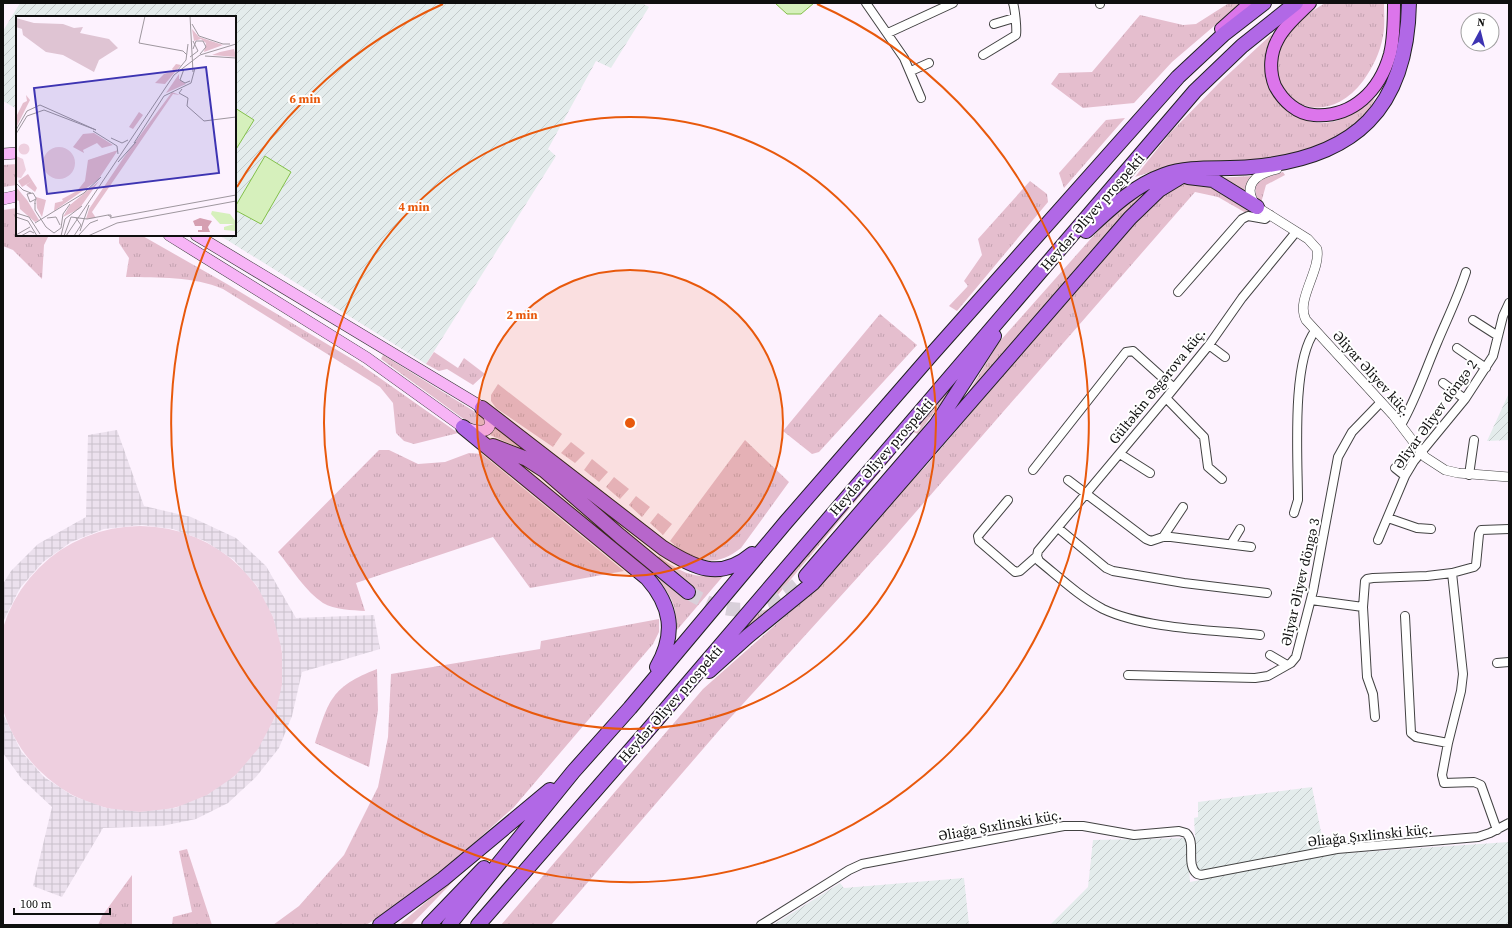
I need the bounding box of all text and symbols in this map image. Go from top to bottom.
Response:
north arrow [1460,12,1500,52]
text: N [1476,15,1486,31]
inset map [16,16,236,236]
text: 6 min [289,91,321,107]
street label: Heydər Əliyev prospekti [1035,149,1149,275]
text: 4 min [398,199,430,215]
text: 2 min [506,307,538,323]
street label: Gültəkin Əsgərova küç. [1104,324,1210,448]
street label: Əliyar Əliyev küç. [1328,326,1416,420]
street label: Əliyar Əliyev döngə 2 [1388,355,1482,473]
street label: Heydər Əliyev prospekti [824,394,938,520]
centre of rings [623,416,637,430]
street label: Əliyar Əliyev döngə 3 [1276,516,1324,648]
street label: Heydər Əliyev prospekti [613,641,727,767]
street label: Əliağa Şıxlinski küç. [937,804,1063,846]
street label: Əliağa Şıxlinski küç. [1307,819,1433,851]
scale bar [14,890,110,916]
text: 100 m [20,896,52,912]

